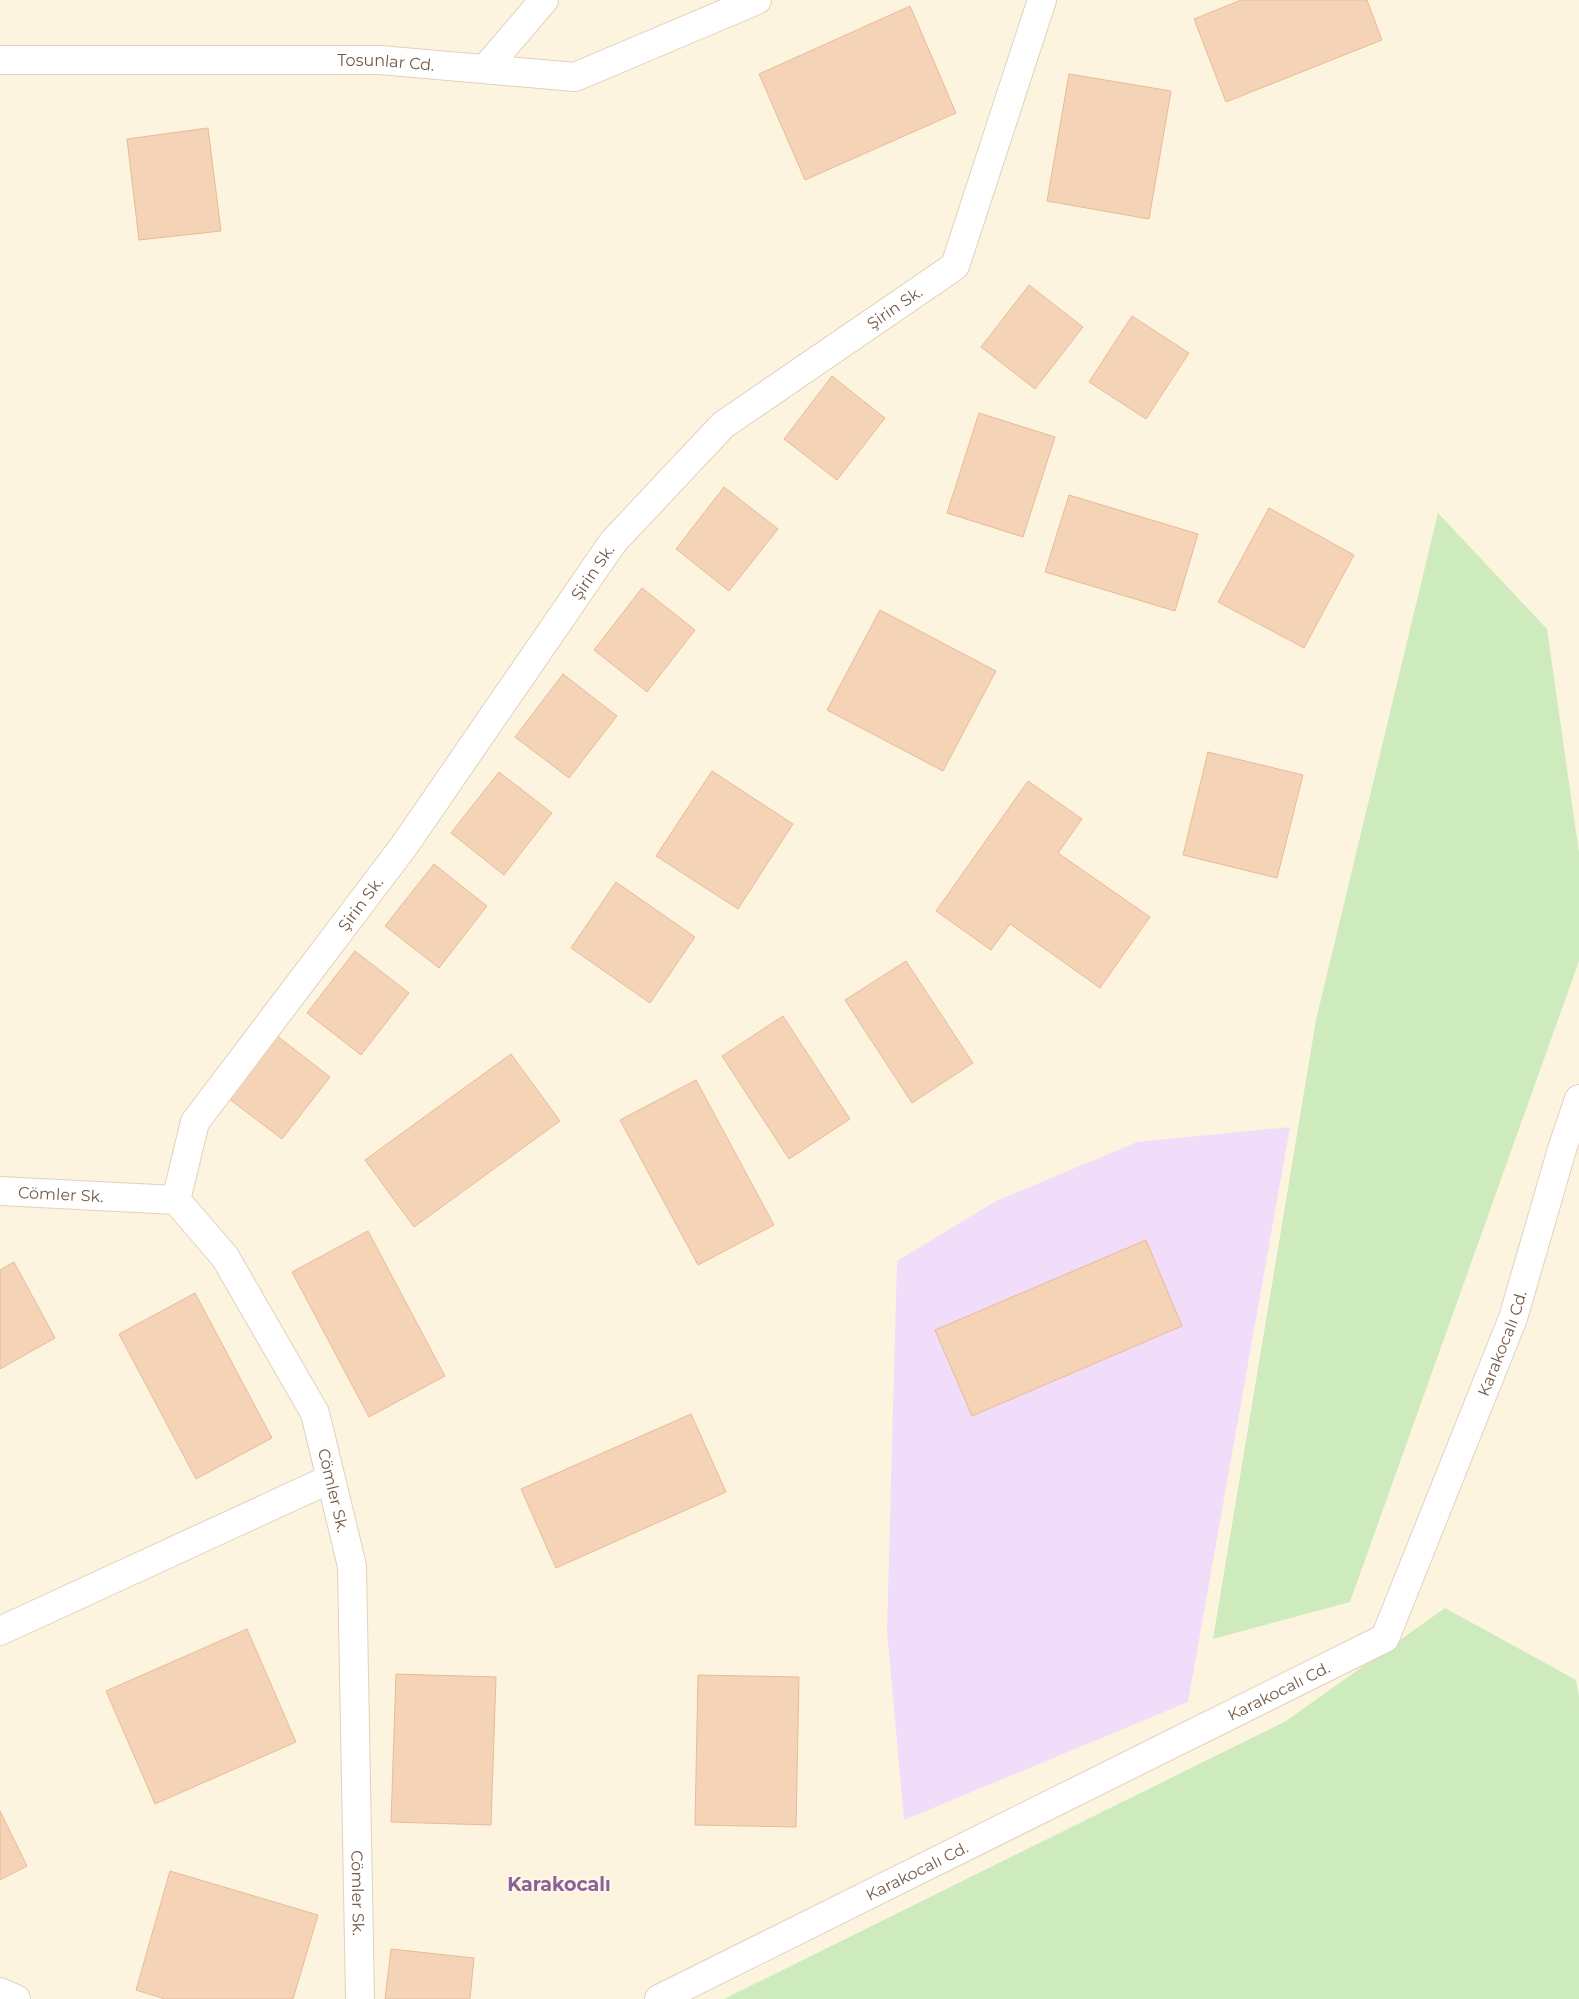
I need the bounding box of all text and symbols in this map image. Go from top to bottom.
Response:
street label: Tosunlar Cd. [337,51,435,75]
street label: Şirin Sk. [864,282,926,333]
street label: Şirin Sk. [567,541,618,604]
street label: Şirin Sk. [334,873,387,935]
street label: Cömler Sk. [18,1183,104,1206]
street label: Karakocalı Cd. [1474,1288,1531,1399]
street label: Cömler Sk. [314,1447,352,1534]
street label: Karakocalı Cd. [1225,1658,1333,1725]
street label: Karakocalı Cd. [863,1838,971,1905]
street label: Cömler Sk. [347,1850,368,1936]
district label: Karakocalı [507,1873,611,1896]

